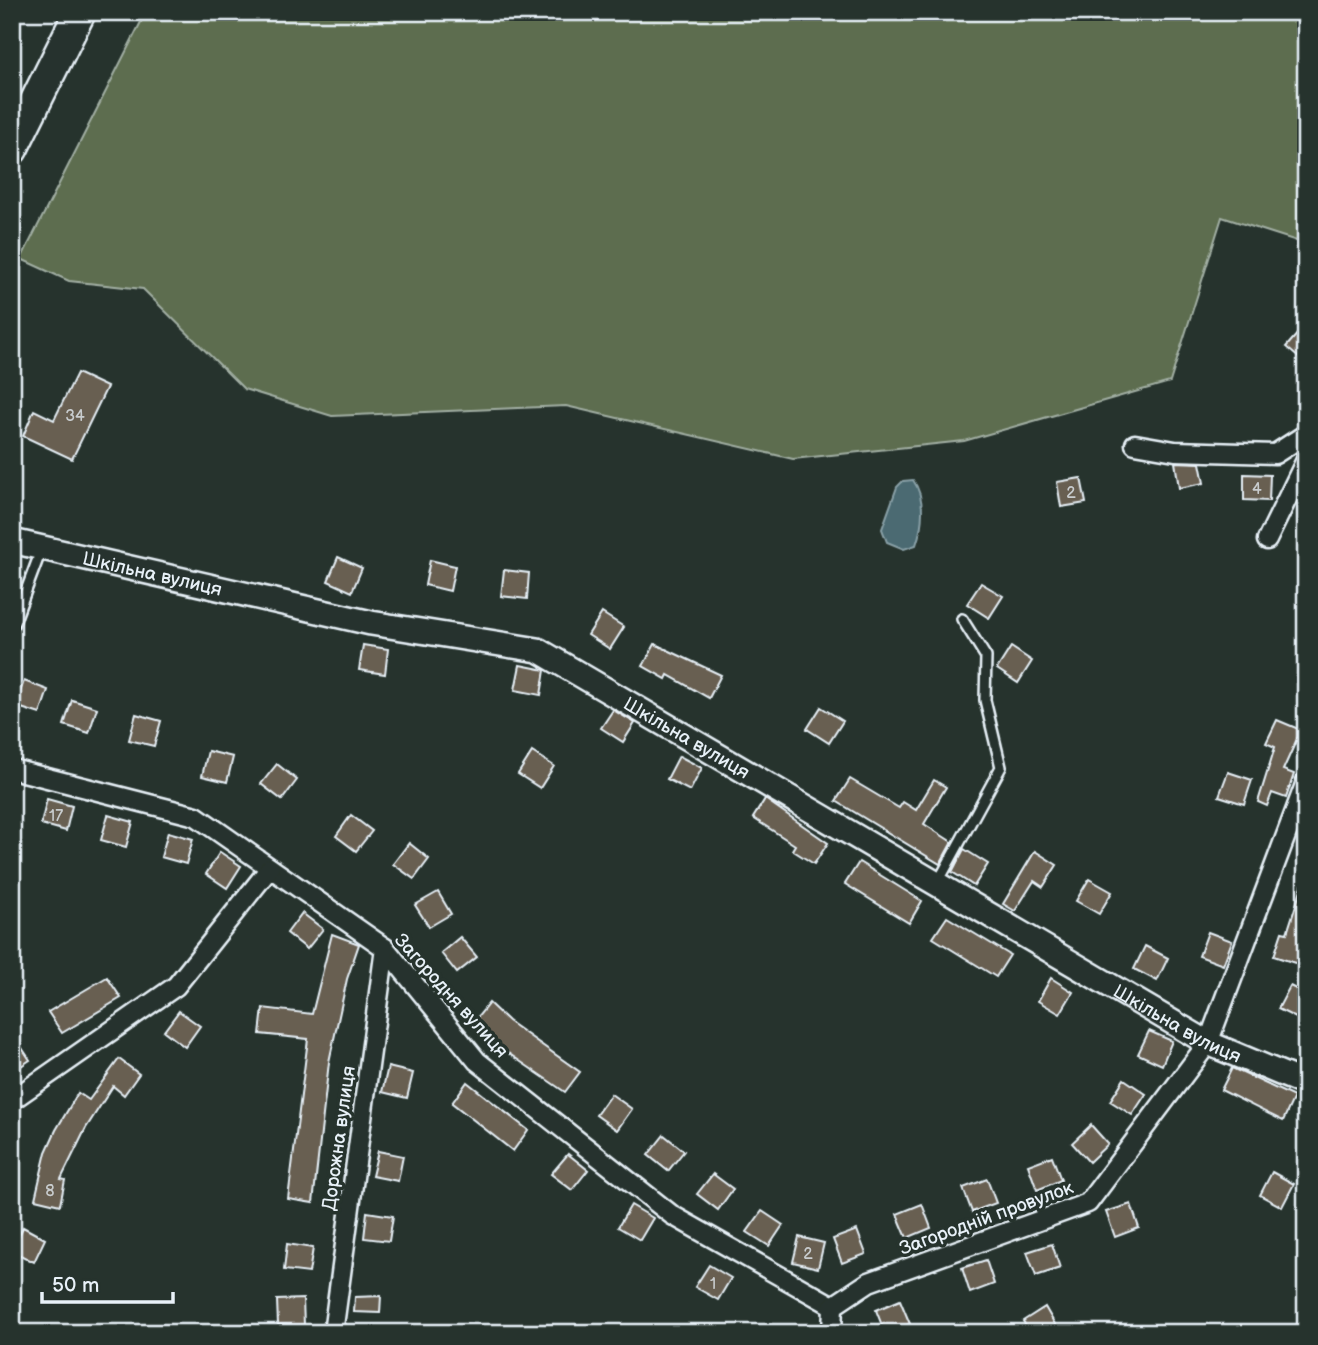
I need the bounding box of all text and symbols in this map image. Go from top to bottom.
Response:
house number: 34 [65,407,85,426]
house number: 4 [1252,480,1262,499]
house number: 2 [1066,484,1076,503]
street label: Шкільна вулиця [80,547,224,602]
street label: Шкільна вулиця [619,693,753,785]
house number: 17 [49,807,63,826]
street label: Загородня вулиця [389,929,513,1063]
street label: Шкільна вулиця [1109,980,1244,1069]
street label: Дорожна вулиця [318,1064,361,1212]
street label: Загородній провулок [896,1176,1077,1261]
house number: 8 [45,1182,55,1201]
house number: 2 [803,1245,813,1264]
scale bar [42,1261,173,1305]
text: 50 m [52,1273,99,1298]
house number: 1 [710,1275,716,1294]

